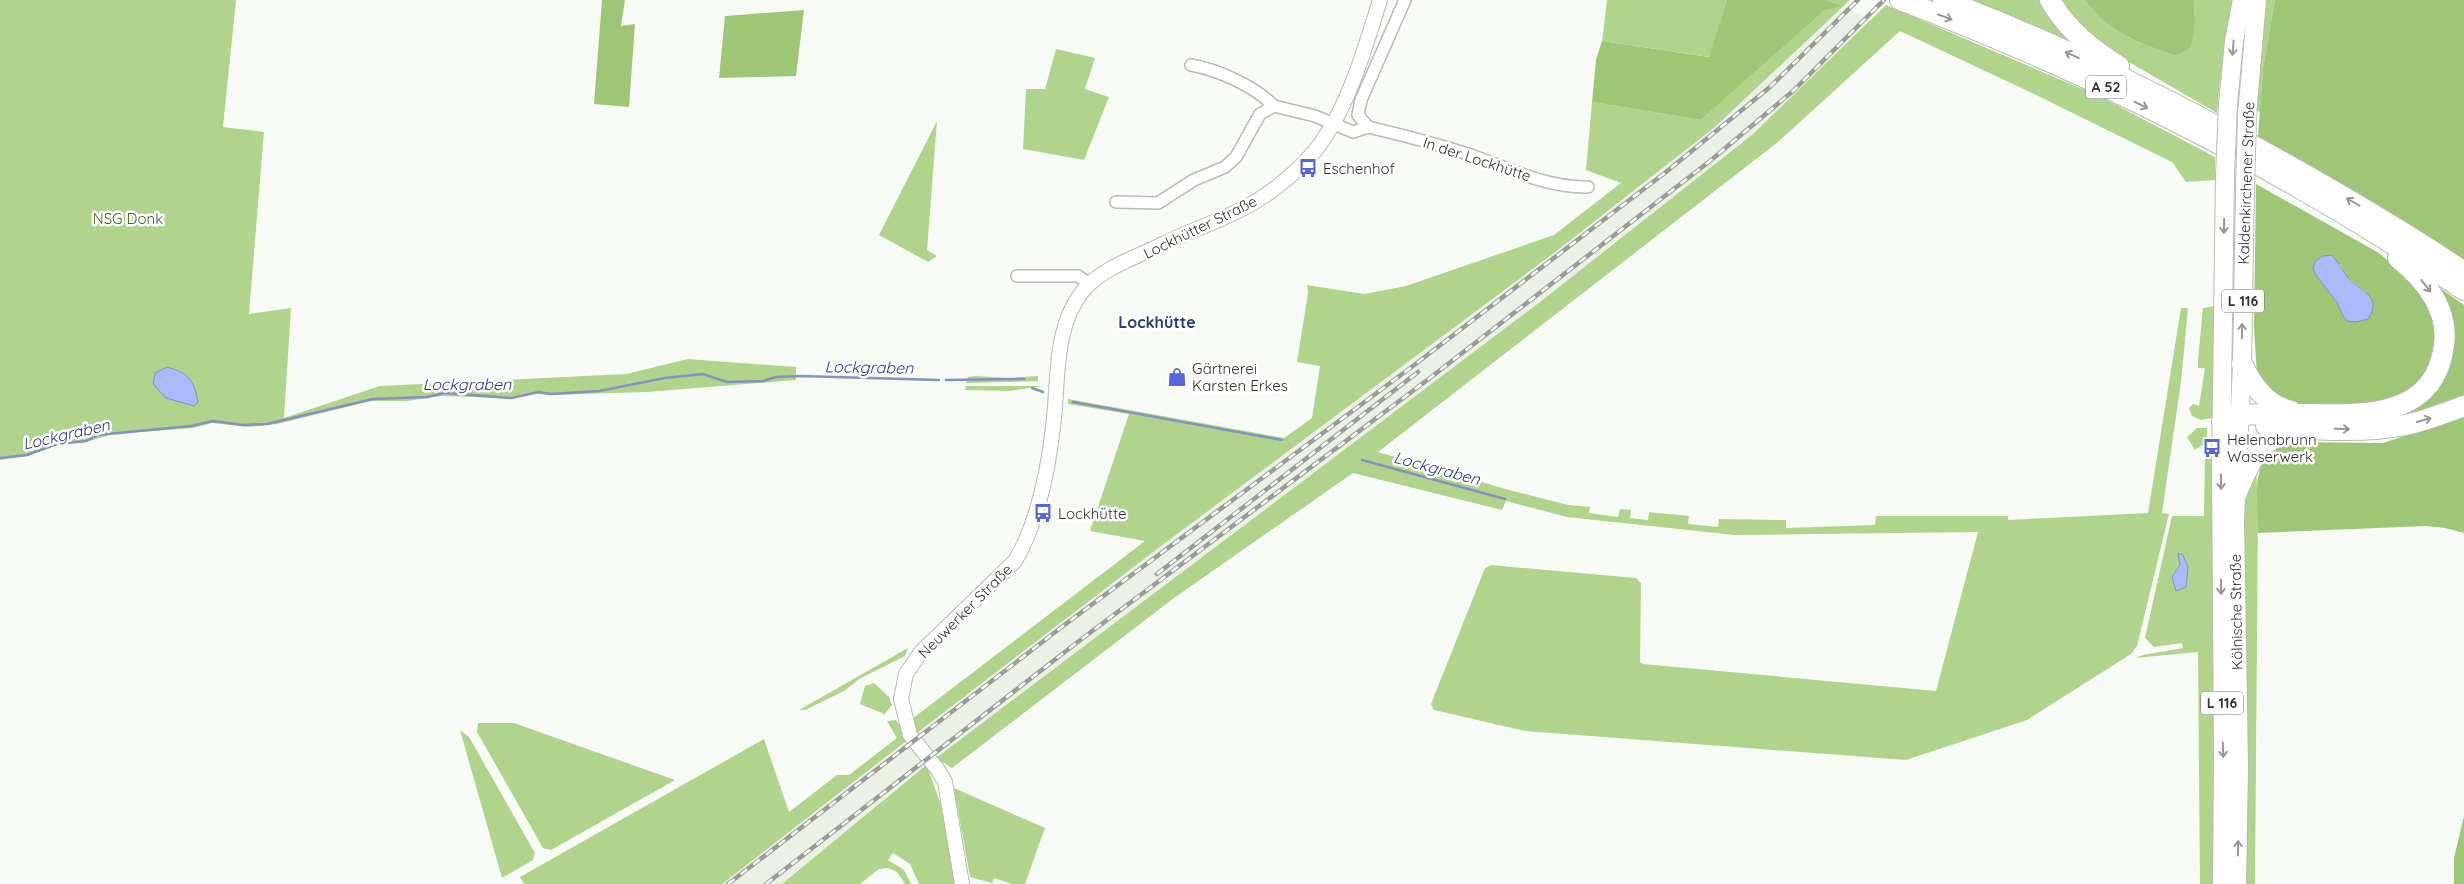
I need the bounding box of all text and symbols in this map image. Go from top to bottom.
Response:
one-way arrow [1937,13,1952,22]
one-way arrow [2229,40,2238,56]
one-way arrow [2065,50,2080,59]
road number: A 52 [2086,75,2126,98]
one-way arrow [2134,100,2149,110]
street label: Kaldenkirchener Straße [2234,101,2258,265]
street label: In der Lockhütte [1421,133,1533,185]
bus stop icon: Eschenhof [1297,157,1319,179]
place label: Eschenhof [1323,159,1396,178]
street label: Lockhütter Straße [1140,191,1260,263]
one-way arrow [2347,197,2361,207]
park label: NSG Donk [93,209,163,228]
one-way arrow [2220,217,2229,233]
one-way arrow [2420,279,2431,292]
road number: L 116 [2222,290,2264,312]
district label: Lockhütte [1118,312,1196,332]
one-way arrow [2237,323,2247,340]
water label: Lockgraben [825,356,914,378]
place label: Gärtnerei Karsten Erkes [1192,359,1288,395]
shop icon: Gärtnerei Karsten Erkes [1166,366,1188,388]
water label: Lockgraben [423,374,512,394]
water label: Lockgraben [21,414,112,454]
one-way arrow [2415,414,2431,424]
one-way arrow [2333,424,2349,434]
place label: Helenabrunn Wasserwerk [2227,430,2317,466]
bus stop icon: Helenabrunn Wasserwerk [2201,437,2223,459]
water label: Lockgraben [1392,447,1483,489]
one-way arrow [2217,474,2226,490]
bus stop icon: Lockhütte [1032,502,1054,524]
place label: Lockhütte [1058,504,1126,523]
street label: Kölnische Straße [2225,554,2247,670]
street label: Neuwerker Straße [914,560,1016,662]
one-way arrow [2216,579,2226,595]
road number: L 116 [2201,691,2243,714]
one-way arrow [2218,742,2228,758]
one-way arrow [2233,841,2243,857]

